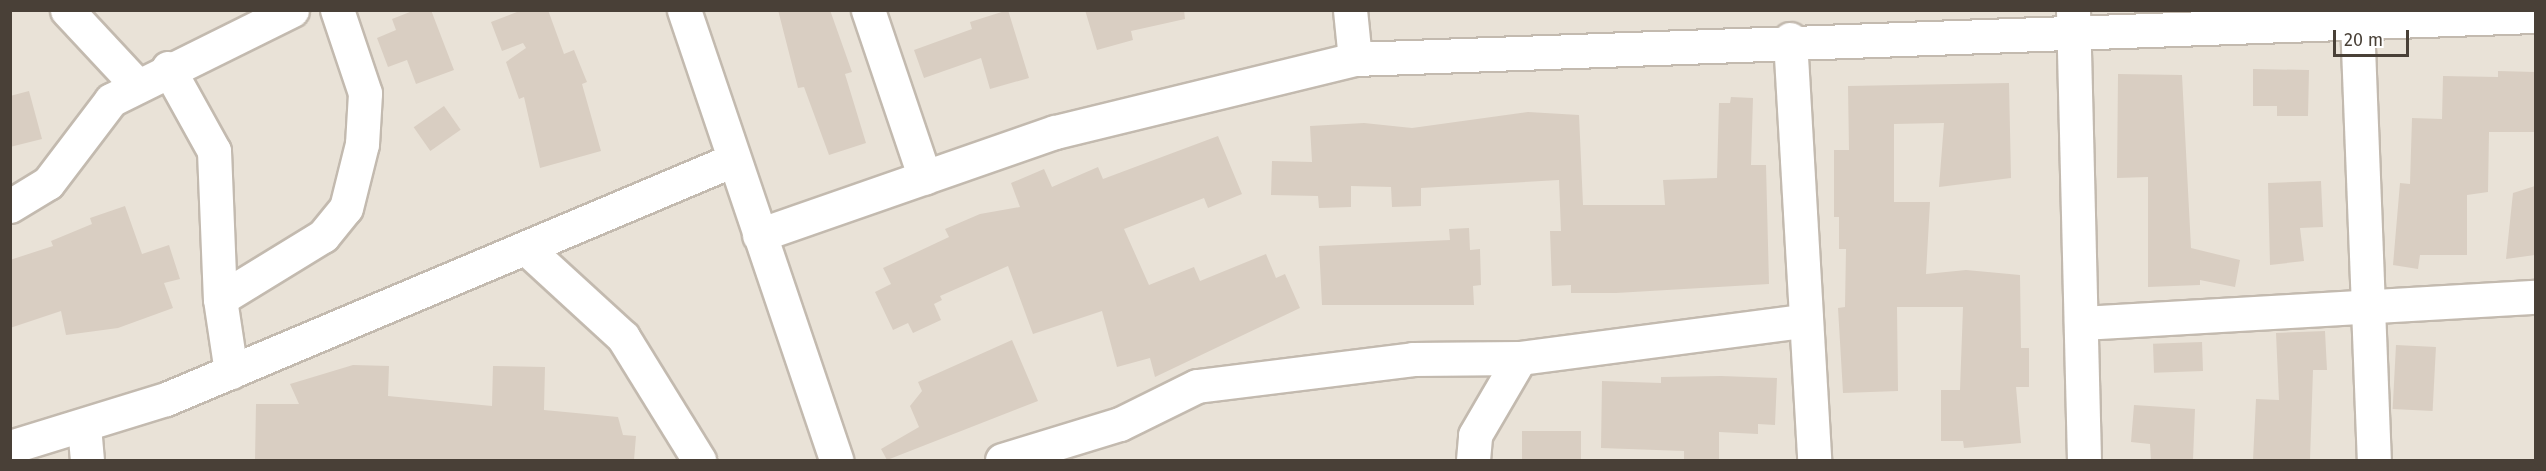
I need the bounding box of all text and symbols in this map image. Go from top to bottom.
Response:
scale bar [2336,18,2412,56]
text: 20 m [2344,29,2383,51]

